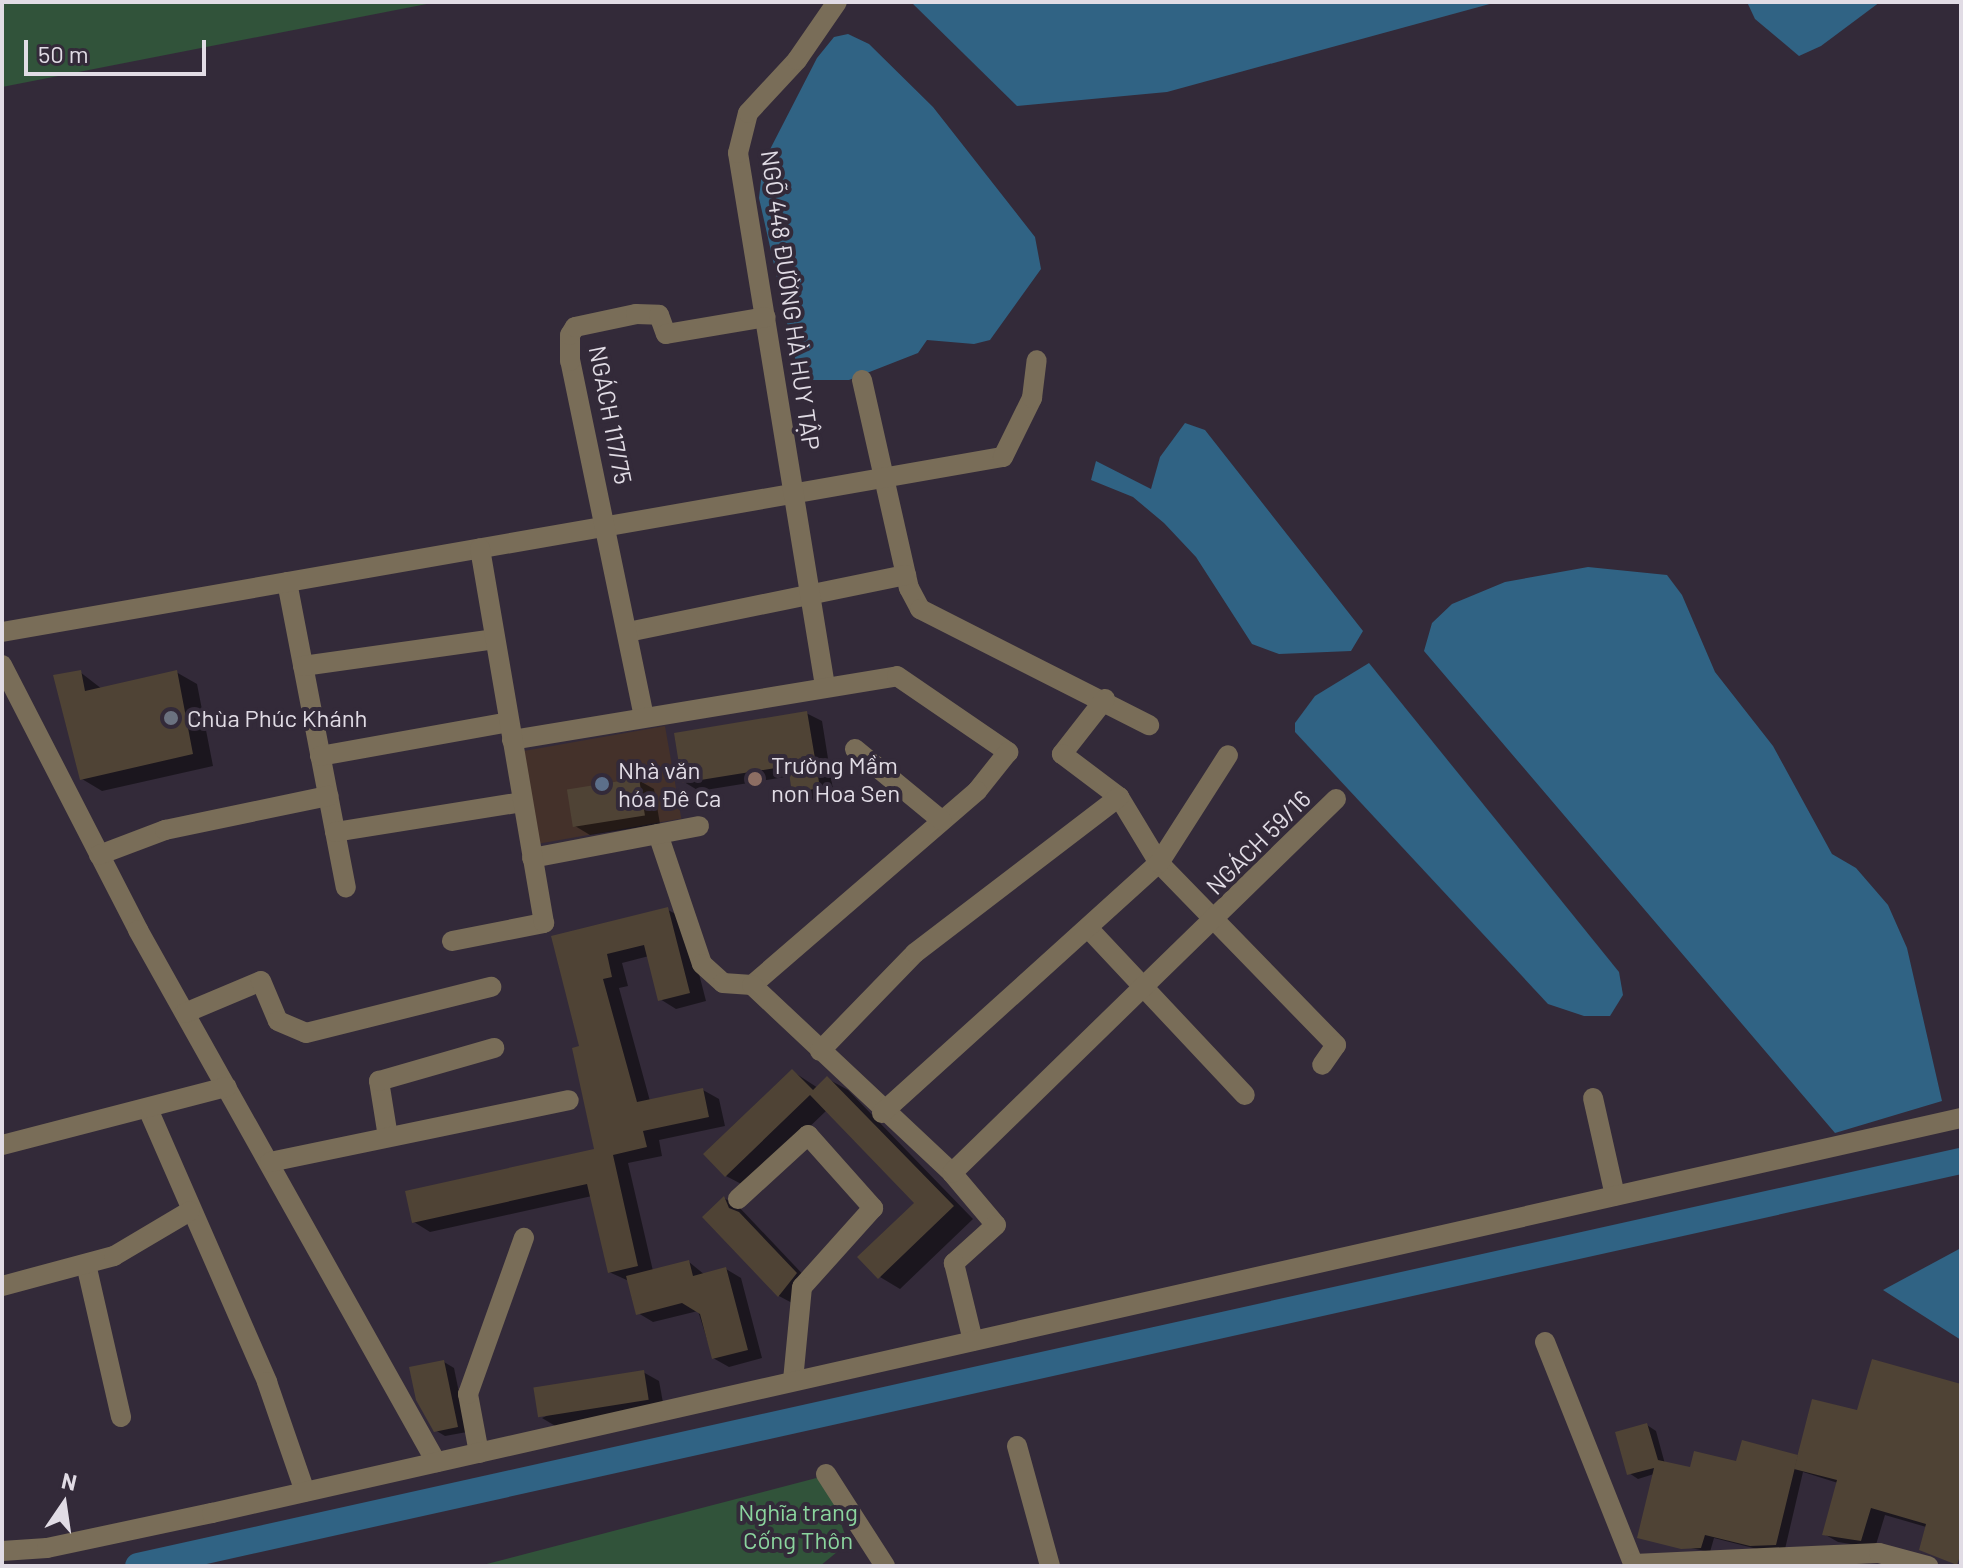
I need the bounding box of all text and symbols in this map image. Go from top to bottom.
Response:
scale bar [28,24,210,74]
text: 50 m [38,39,89,68]
street label: NGÕ 448 ĐƯỜNG HÀ HUY TẬP [756,148,826,452]
street label: NGÁCH 117/75 [583,343,639,487]
place label: Chùa Phúc Khánh [187,704,368,732]
marker: Chùa Phúc Khánh [162,709,180,727]
place label: Trường Mầm non Hoa Sen [771,751,900,807]
place label: Nhà văn hóa Đê Ca [618,756,721,812]
marker: Trường Mầm non Hoa Sen [746,770,764,788]
marker: Nhà văn hóa Đê Ca [593,775,611,793]
street label: NGÁCH 59/16 [1200,784,1316,900]
north arrow [24,1464,104,1544]
text: N [59,1466,79,1495]
park label: Nghĩa trang Cống Thôn [738,1498,858,1554]

